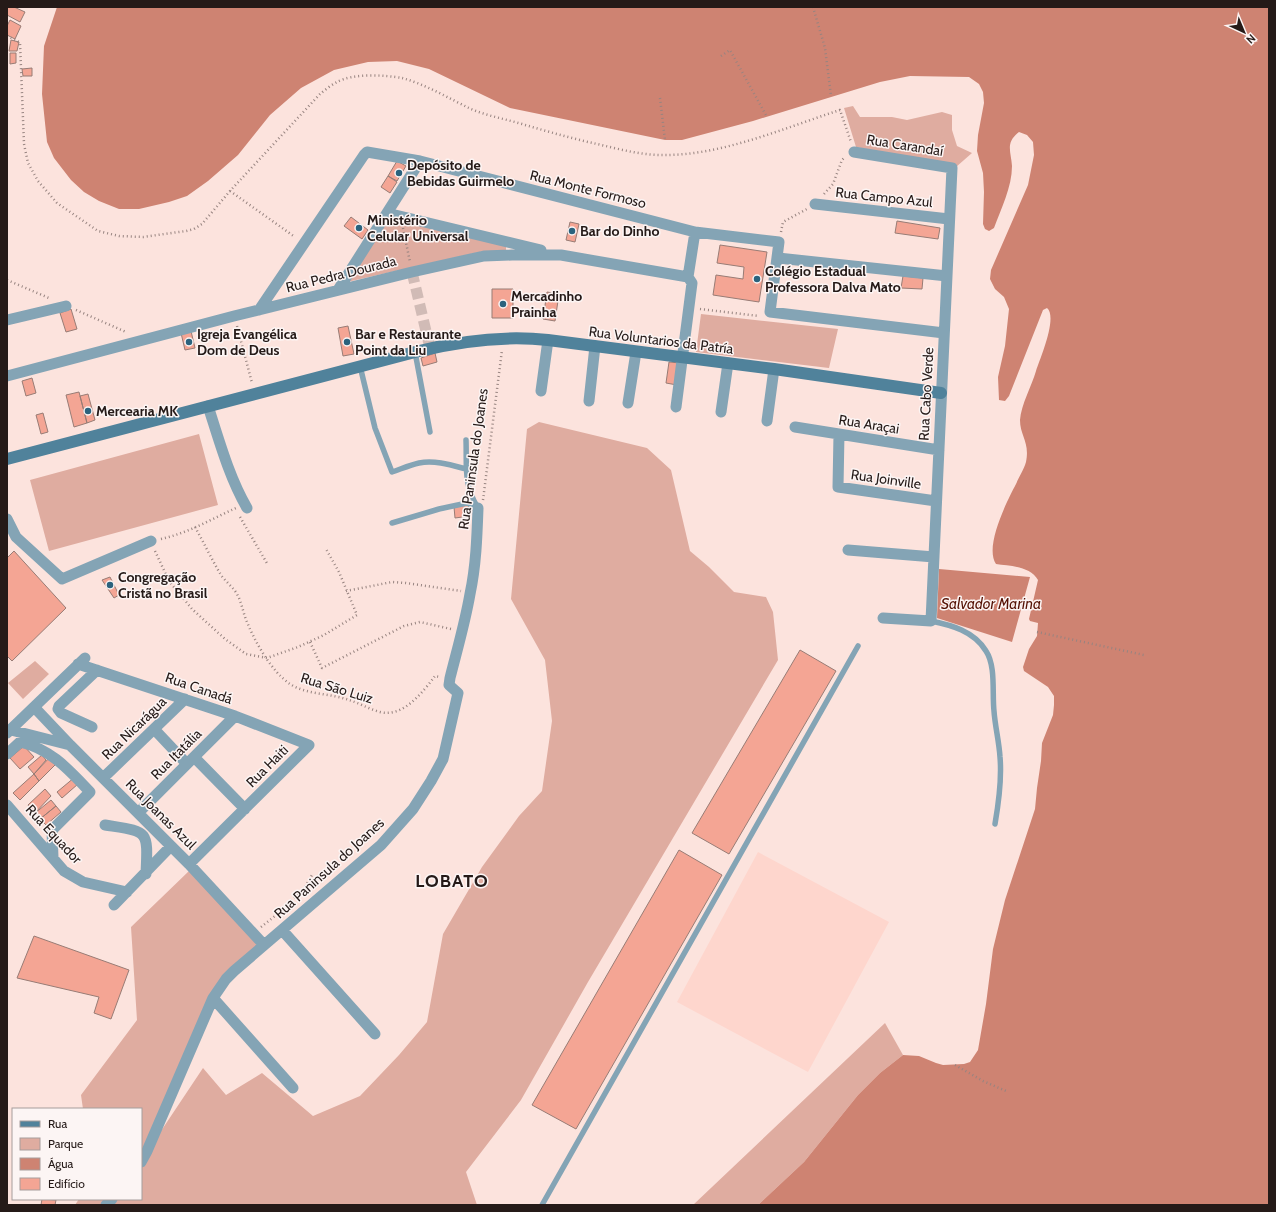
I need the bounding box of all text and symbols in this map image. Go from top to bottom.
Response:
north arrow [1224,12,1264,52]
text: N [1243,31,1259,47]
street label: Rua Carandaí [865,130,945,160]
place label: Depósito de Bebidas Guirmelo [407,156,514,190]
street label: Rua Monte Formoso [528,166,648,212]
marker: Depósito de Bebidas Guirmelo [394,168,404,178]
street label: Rua Campo Azul [835,183,934,211]
place label: Ministério Celular Universal [367,211,469,245]
place label: Bar do Dinho [580,222,659,240]
marker: Ministério Celular Universal [354,223,364,233]
marker: Bar do Dinho [567,226,577,236]
street label: Rua Pedra Dourada [284,252,398,296]
place label: Colégio Estadual Professora Dalva Mato [765,262,901,296]
marker: Colégio Estadual Professora Dalva Mato [752,274,762,284]
place label: Mercadinho Prainha [511,287,582,321]
marker: Mercadinho Prainha [498,299,508,309]
street label: Rua Voluntarios da Patría [588,322,735,358]
place label: Igreja Evangélica Dom de Deus [197,325,297,359]
place label: Bar e Restaurante Point da Liu [355,325,461,359]
marker: Igreja Evangélica Dom de Deus [184,337,194,347]
marker: Bar e Restaurante Point da Liu [342,337,352,347]
street label: Rua Cabo Verde [915,347,937,441]
street label: Rua Paninsula do Joanes [454,387,492,531]
place label: Mercearia MK [96,402,178,420]
marker: Mercearia MK [83,406,93,416]
street label: Rua Araçai [837,410,901,438]
street label: Rua Joinville [850,465,922,493]
place label: Congregação Cristã no Brasil [118,568,208,602]
marker: Congregação Cristã no Brasil [105,580,115,590]
water label: Salvador Marina [941,595,1041,613]
street label: Rua Canadá [163,668,235,708]
street label: Rua São Luiz [298,668,376,708]
street label: Rua Nicarágua [98,692,170,763]
street label: Rua Itatália [147,725,205,783]
street label: Rua Haiti [242,741,292,791]
street label: Rua Joanas Azul [122,775,201,854]
street label: Rua Equador [22,801,86,868]
street label: Rua Paninsula do Joanes [270,814,388,922]
district label: LOBATO [415,870,489,892]
legend [12,1108,142,1200]
text: Rua [48,1116,67,1131]
text: Parque [48,1136,83,1151]
text: Água [48,1156,74,1171]
text: Edifício [48,1176,85,1191]

